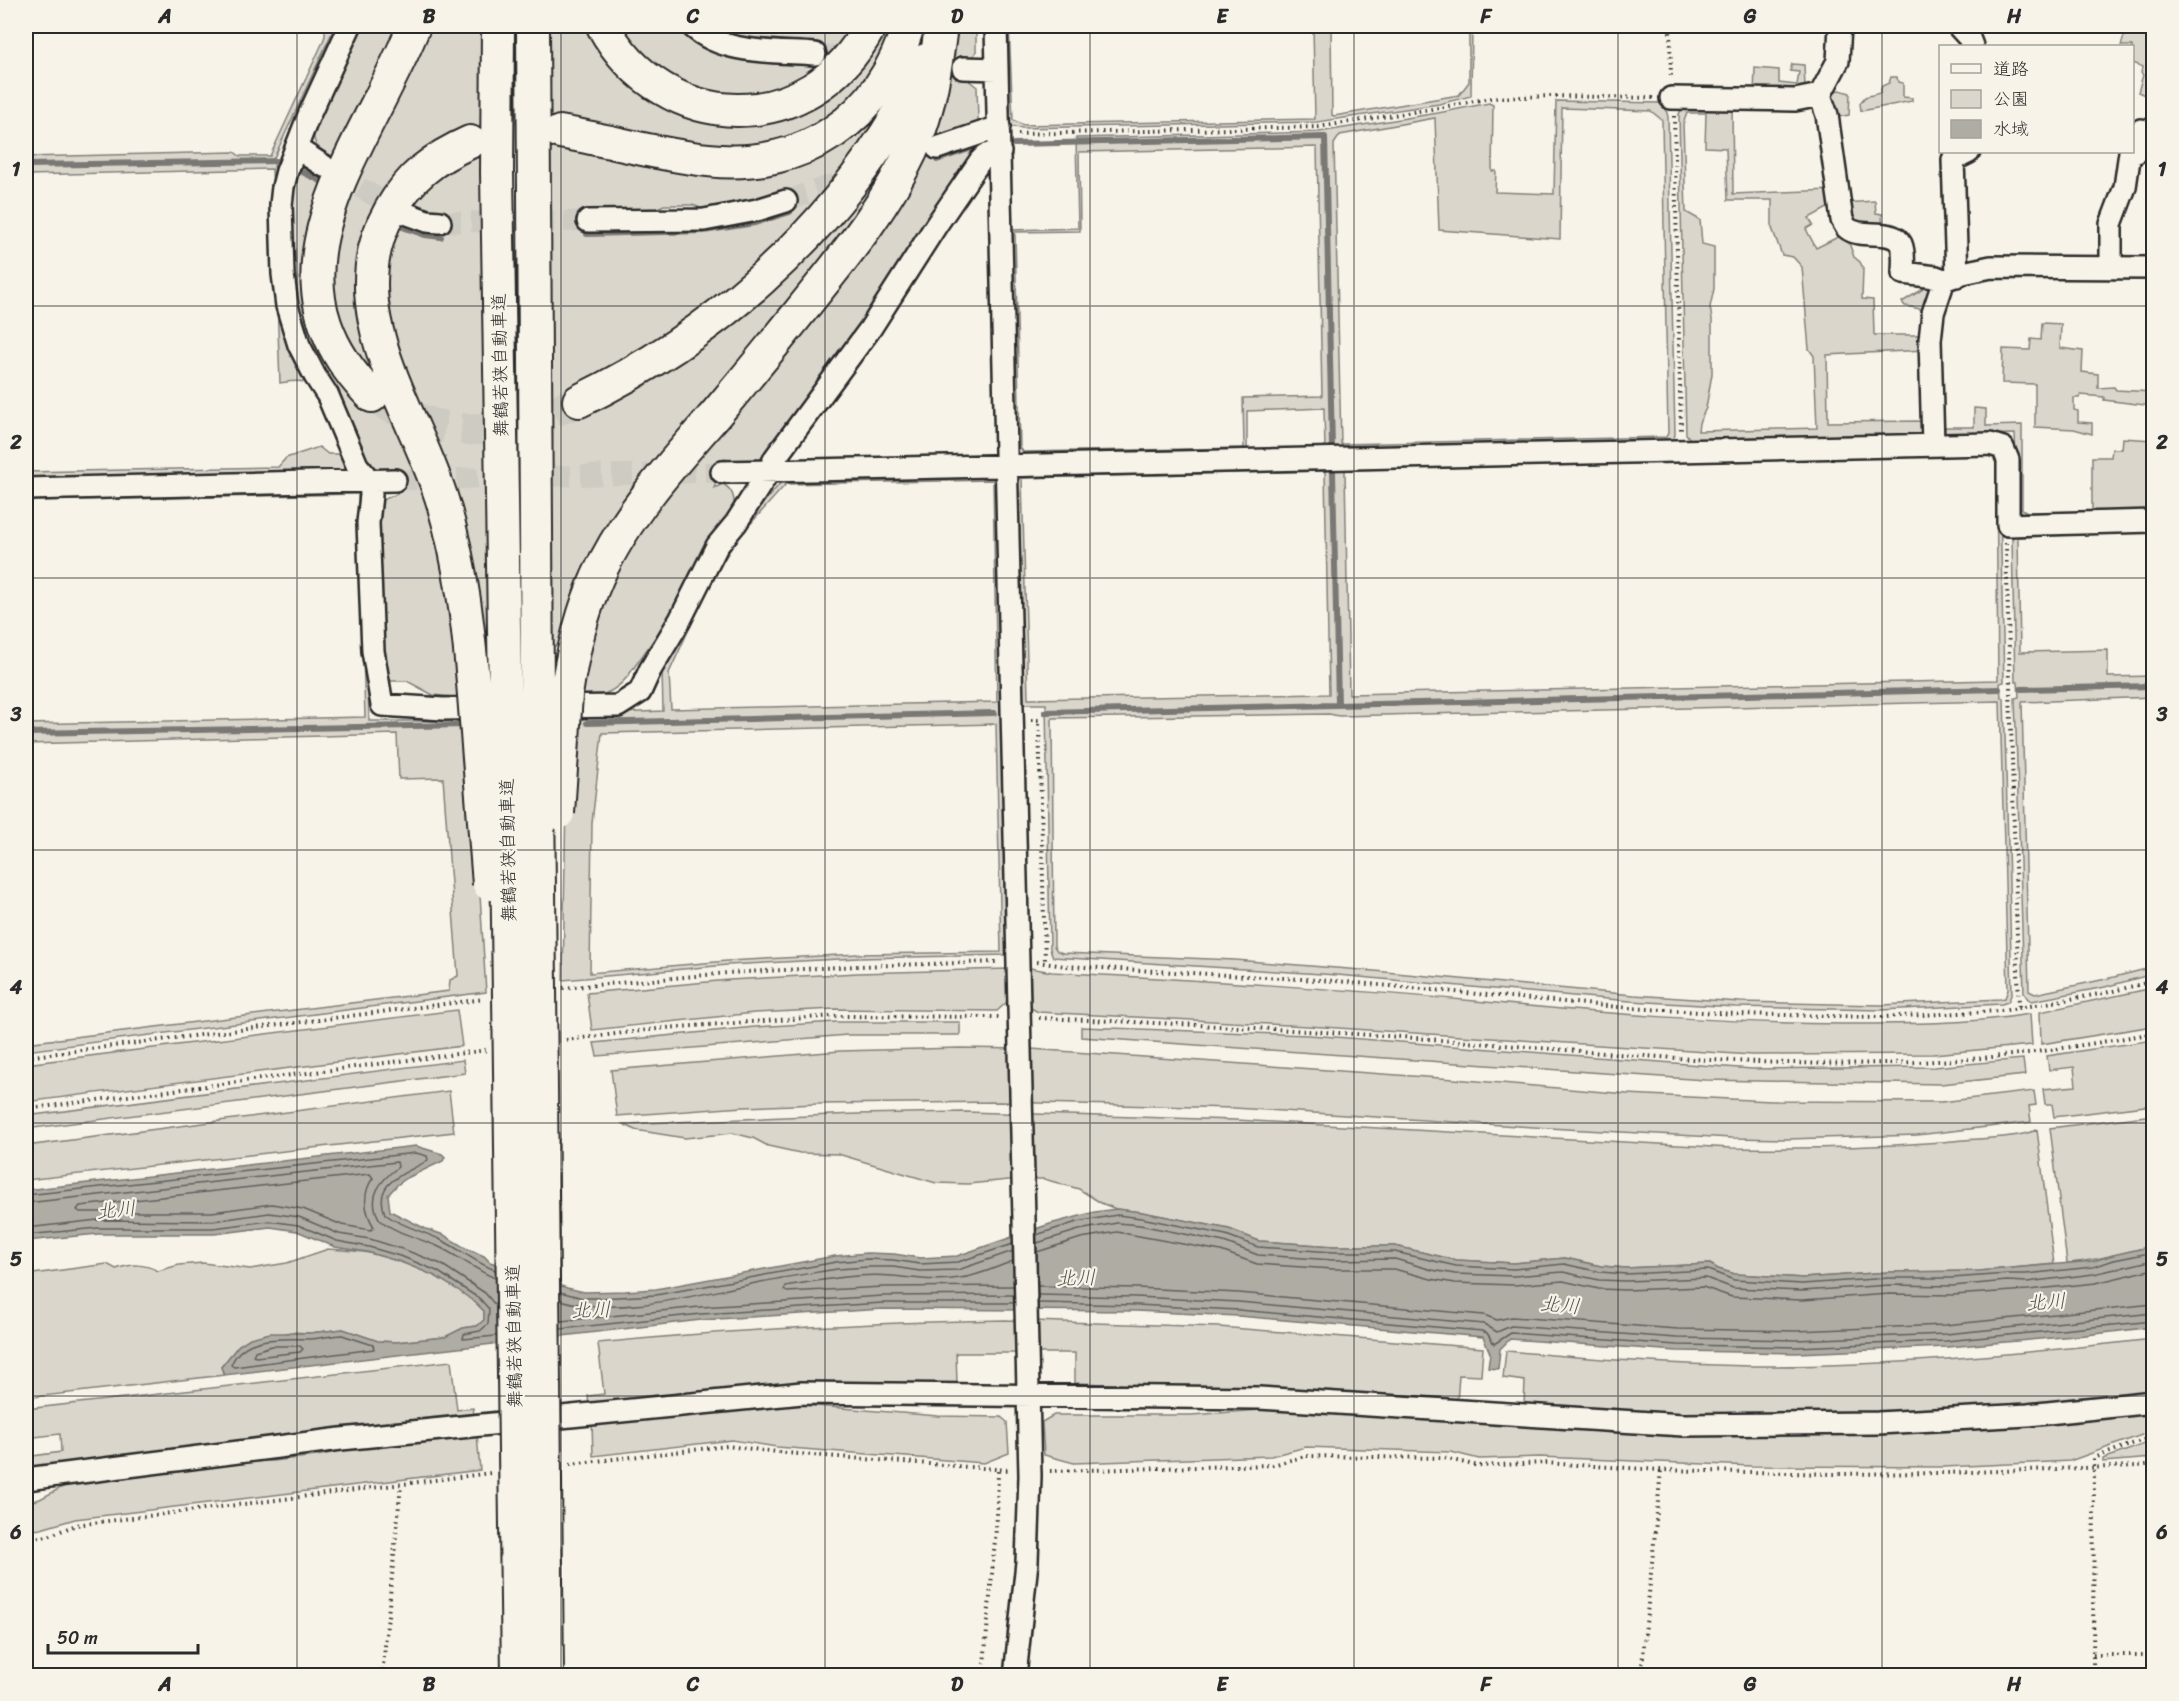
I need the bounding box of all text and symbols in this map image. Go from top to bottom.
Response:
text: A [157,0,172,34]
text: B [423,0,436,34]
text: C [686,0,700,34]
text: D [951,0,964,34]
text: E [1216,0,1229,34]
text: F [1480,0,1493,34]
text: G [1743,0,1757,34]
text: H [2006,0,2022,34]
legend [1939,45,2134,153]
text: 道路 [1993,53,2029,85]
text: 公園 [1993,83,2029,115]
text: 水域 [1993,113,2029,145]
text: 1 [12,152,21,187]
text: 1 [2158,152,2167,187]
street label: 舞鶴若狭自動車道 [483,293,517,437]
text: 2 [9,425,22,460]
text: 2 [2155,425,2168,460]
text: 3 [10,697,22,732]
text: 3 [2156,697,2168,732]
street label: 舞鶴若狭自動車道 [491,778,525,922]
text: 4 [9,970,23,1005]
text: 4 [2155,970,2169,1005]
water label: 北川 [94,1191,138,1229]
text: 5 [10,1242,22,1277]
text: 5 [2156,1242,2168,1277]
water label: 北川 [1055,1260,1097,1296]
street label: 舞鶴若狭自動車道 [497,1264,531,1408]
water label: 北川 [2025,1283,2067,1321]
water label: 北川 [1539,1286,1581,1324]
water label: 北川 [570,1292,612,1328]
text: 6 [9,1515,22,1550]
text: 6 [2155,1515,2168,1550]
scale bar [48,1617,198,1655]
text: 50 m [57,1622,98,1654]
text: A [157,1667,172,1701]
text: B [423,1667,436,1701]
text: C [686,1667,700,1701]
text: D [951,1667,964,1701]
text: E [1216,1667,1229,1701]
text: F [1480,1667,1493,1701]
text: G [1743,1667,1757,1701]
text: H [2006,1667,2022,1701]

